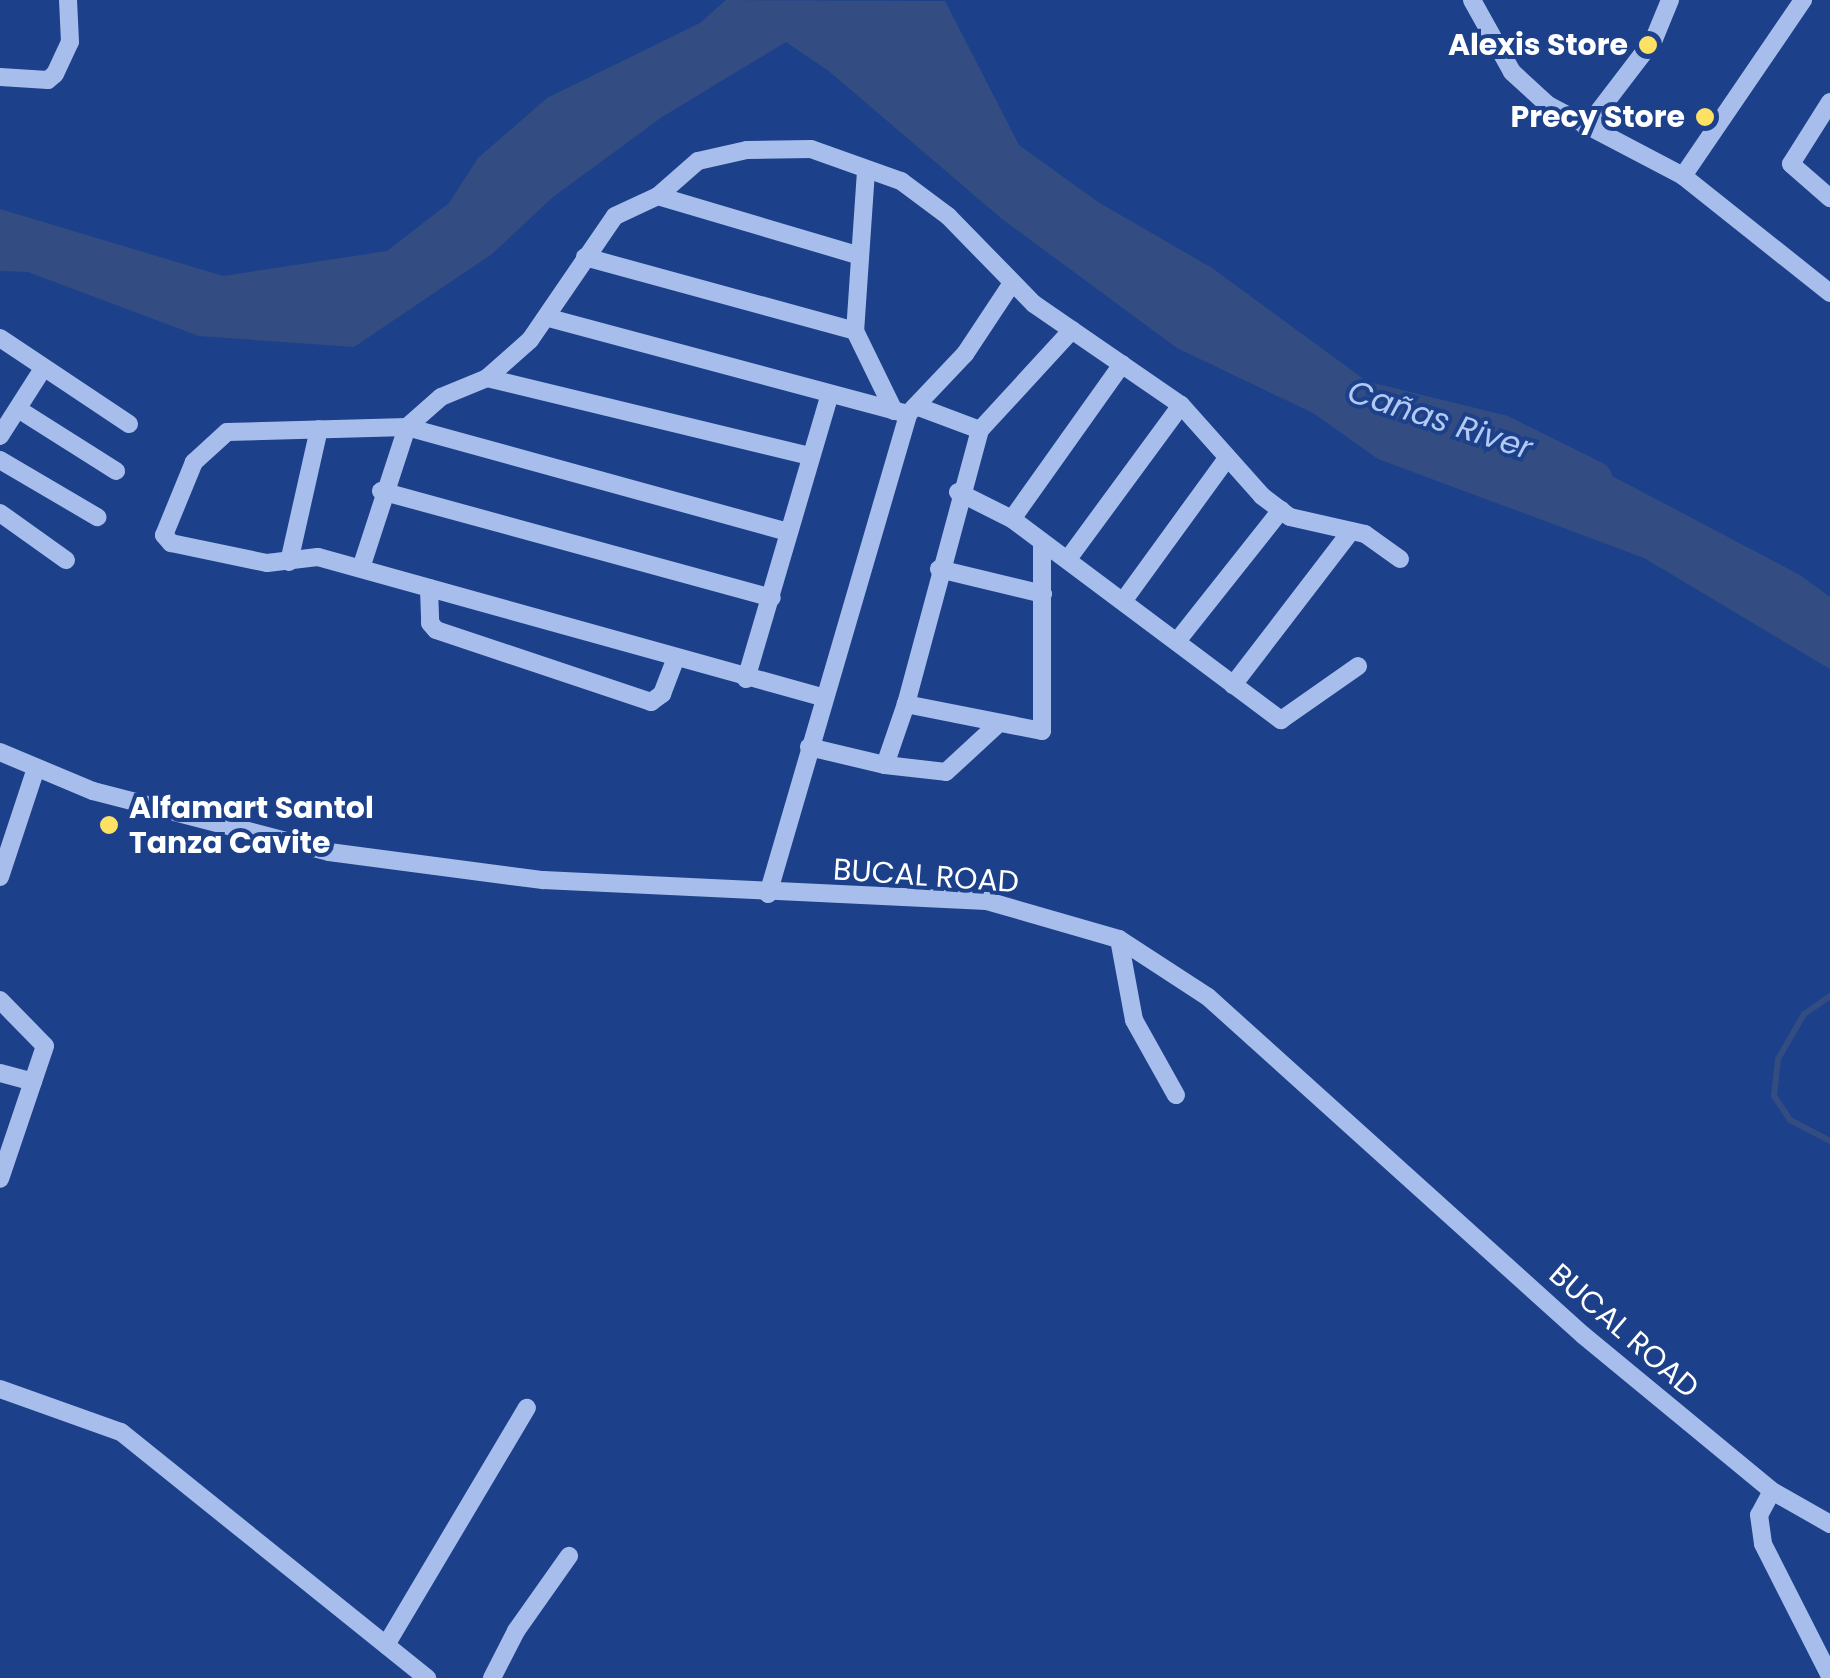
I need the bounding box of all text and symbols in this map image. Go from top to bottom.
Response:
place label: Alexis Store [1448,27,1628,63]
marker: Alexis Store [1637,34,1659,56]
place label: Precy Store [1510,99,1685,135]
marker: Precy Store [1694,106,1716,128]
water label: Cañas River [1343,372,1537,468]
place label: Alfamart Santol Tanza Cavite [129,790,374,860]
marker: Alfamart Santol Tanza Cavite [98,814,120,836]
street label: BUCAL ROAD [832,852,1020,900]
street label: BUCAL ROAD [1542,1256,1706,1406]

